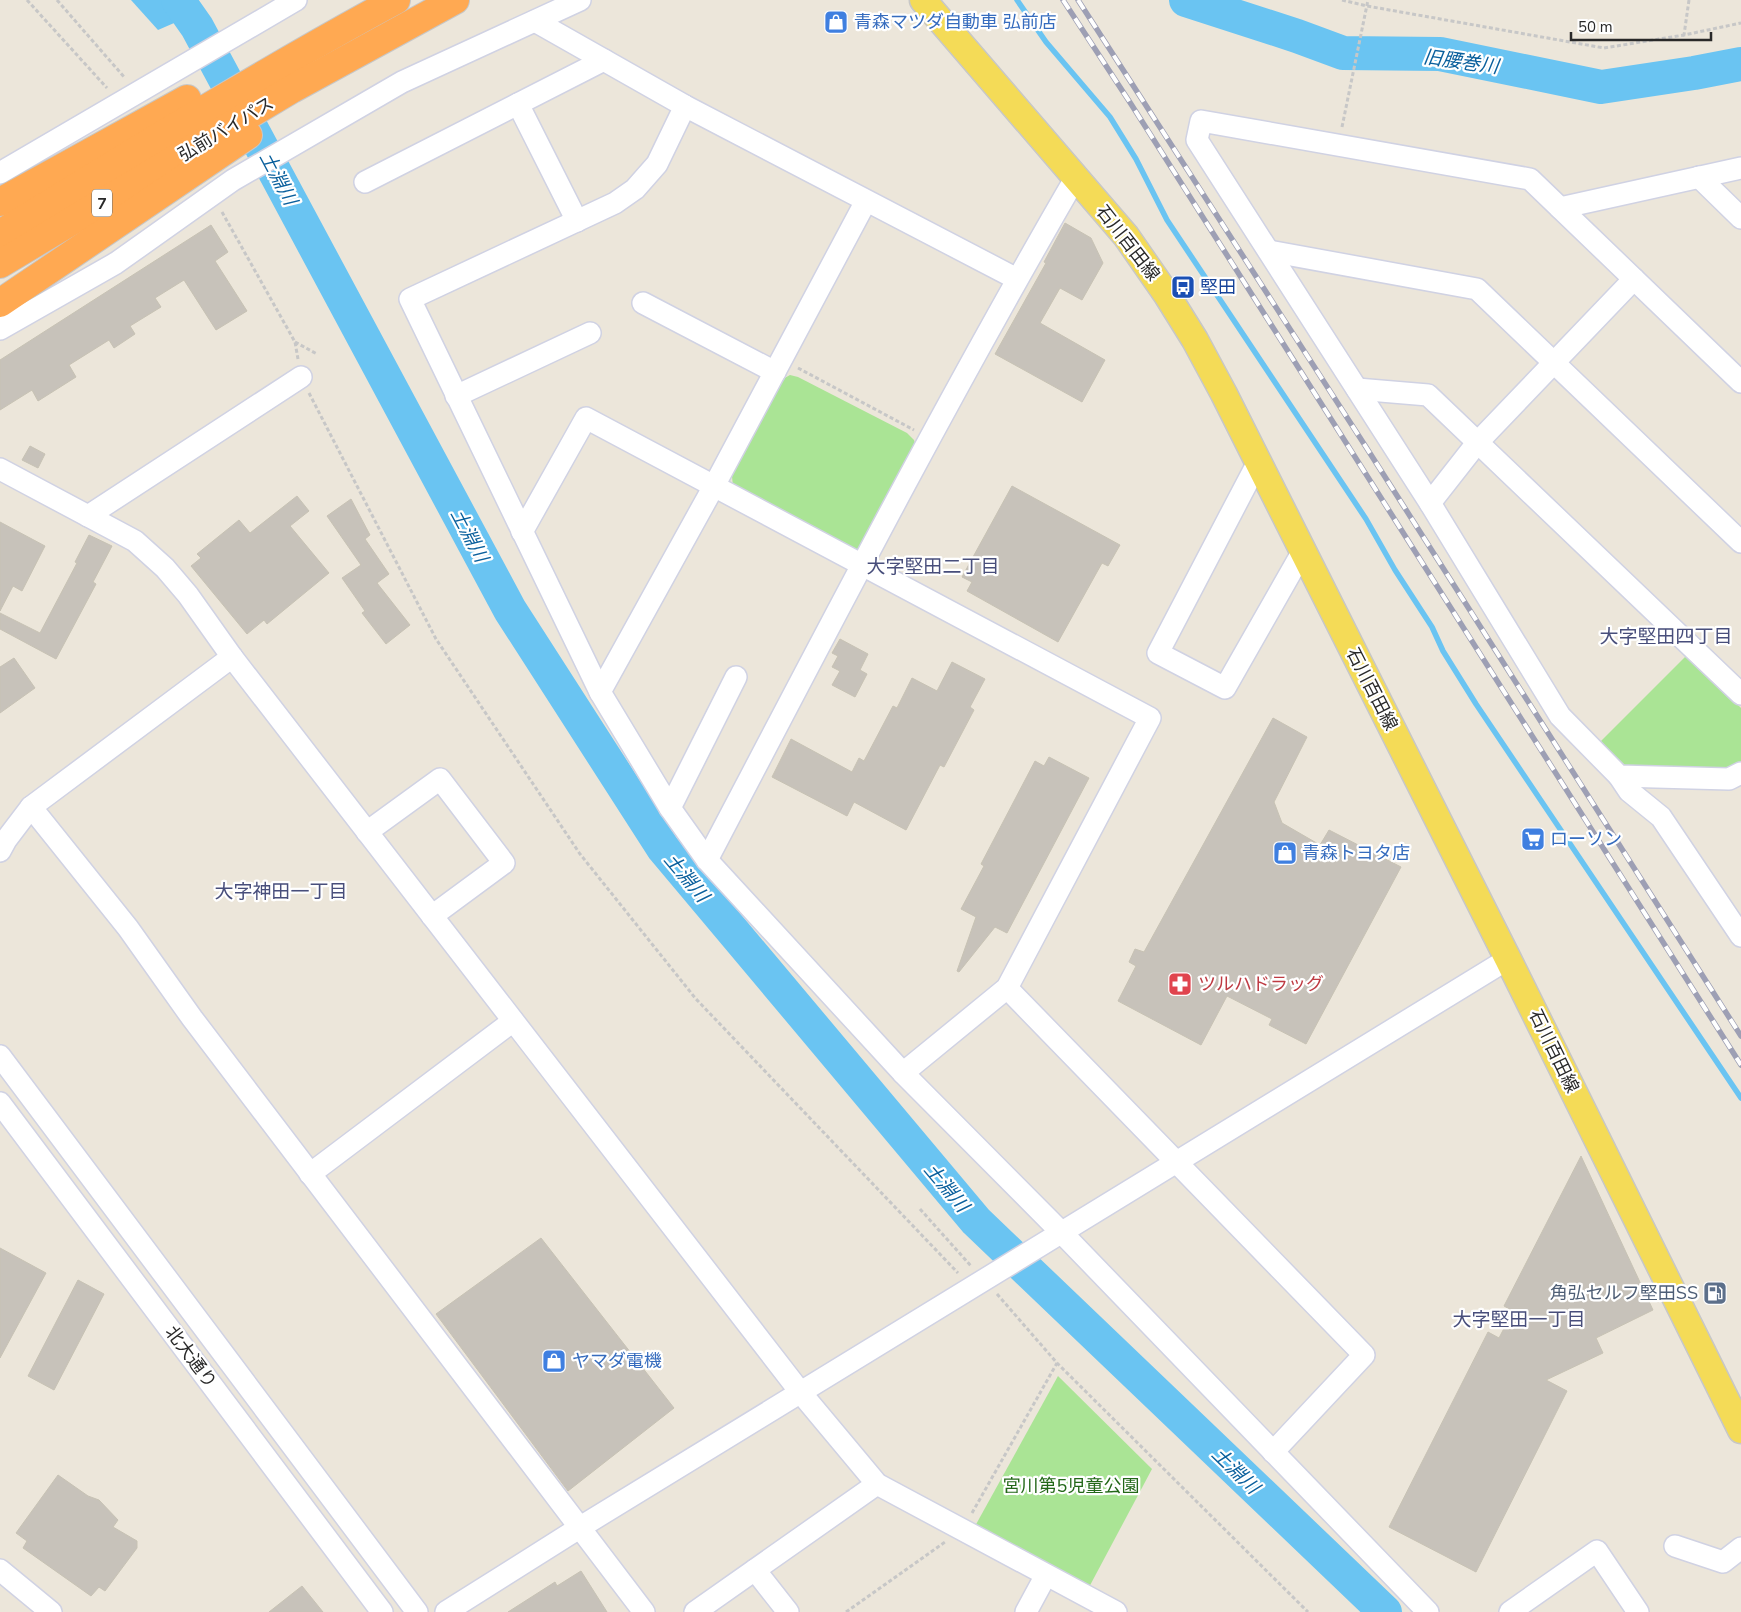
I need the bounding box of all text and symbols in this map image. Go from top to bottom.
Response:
shop icon: 青森マツダ自動車 弘前店 [823,9,849,35]
place label: 青森マツダ自動車 弘前店 [854,10,1057,34]
scale bar [1571,10,1711,42]
text: 50 m [1578,17,1613,37]
water label: 旧腰巻川 [1421,44,1502,80]
street label: 弘前バイパス [174,91,278,167]
water label: 土淵川 [253,147,304,211]
road number: 7 [92,190,112,217]
street label: 石川百田線 [1091,200,1165,286]
bus stop icon: 堅田 [1170,274,1196,300]
place label: 堅田 [1200,275,1236,299]
water label: 土淵川 [444,504,495,568]
district label: 大字堅田二丁目 [866,554,1000,580]
district label: 大字堅田四丁目 [1599,624,1733,650]
street label: 石川百田線 [1341,643,1403,735]
supermarket icon: ローソン [1520,826,1546,852]
place label: ローソン [1550,827,1622,851]
shop icon: 青森トヨタ店 [1272,840,1298,866]
place label: 青森トヨタ店 [1302,841,1410,865]
water label: 土淵川 [658,847,716,909]
district label: 大字神田一丁目 [214,879,348,905]
pharmacy icon: ツルハドラッグ [1167,971,1193,997]
place label: ツルハドラッグ [1198,972,1324,996]
street label: 石川百田線 [1523,1005,1585,1097]
water label: 土淵川 [918,1157,976,1219]
fuel station icon: 角弘セルフ堅田SS [1702,1280,1728,1306]
place label: 角弘セルフ堅田SS [1550,1281,1698,1305]
district label: 大字堅田一丁目 [1452,1307,1586,1333]
street label: 北大通り [160,1321,222,1393]
shop icon: ヤマダ電機 [541,1348,567,1374]
place label: ヤマダ電機 [572,1349,662,1373]
water label: 土淵川 [1206,1442,1266,1501]
park label: 宮川第5児童公園 [1003,1474,1139,1498]

